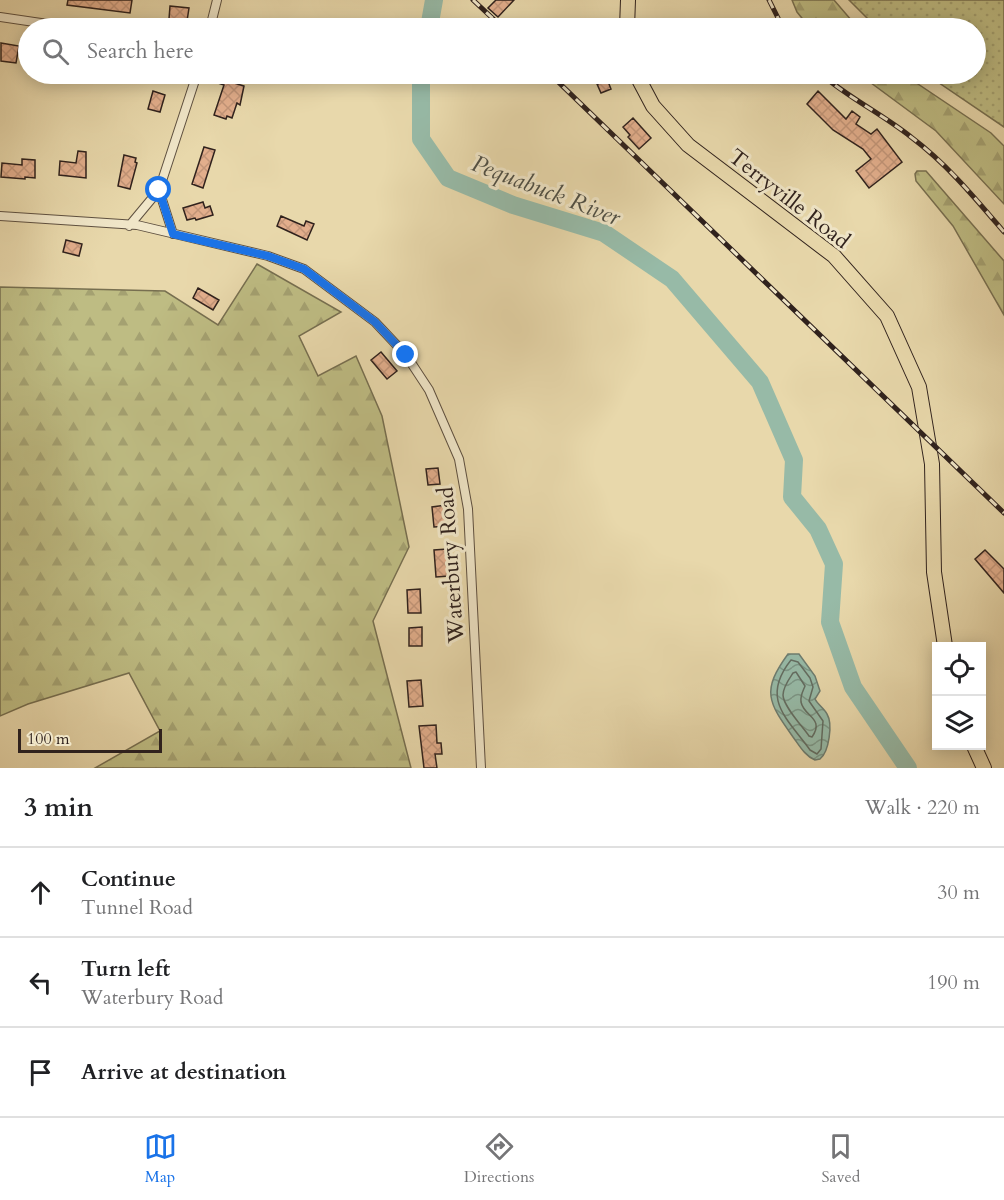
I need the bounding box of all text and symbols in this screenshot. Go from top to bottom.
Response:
search box [18,18,986,84]
icon: search [39,35,72,68]
text: Search here [87,36,194,66]
street label: Terryville Road [722,142,857,256]
water label: Pequabuck River [467,147,626,234]
route start [145,176,171,202]
route end [392,341,418,367]
street label: Waterbury Road [431,486,471,645]
map controls [932,642,986,750]
button: locate [932,642,986,696]
button: layers [932,696,986,750]
scale bar [18,726,162,754]
text: 100 m [27,728,69,750]
text: 3 min [24,790,93,825]
text: Walk · 220 m [865,794,980,821]
text: Continue [81,864,176,894]
icon: ahead [24,876,57,909]
text: 30 m [937,879,980,906]
text: Tunnel Road [81,894,193,921]
text: Turn left [81,954,170,984]
icon: left [24,966,57,999]
text: 190 m [927,969,980,996]
text: Waterbury Road [81,984,223,1011]
icon: arrive [24,1056,57,1089]
text: Arrive at destination [81,1057,286,1087]
tab: Map [144,1130,177,1188]
tab: Directions [464,1130,534,1188]
tab: Saved [822,1130,860,1188]

